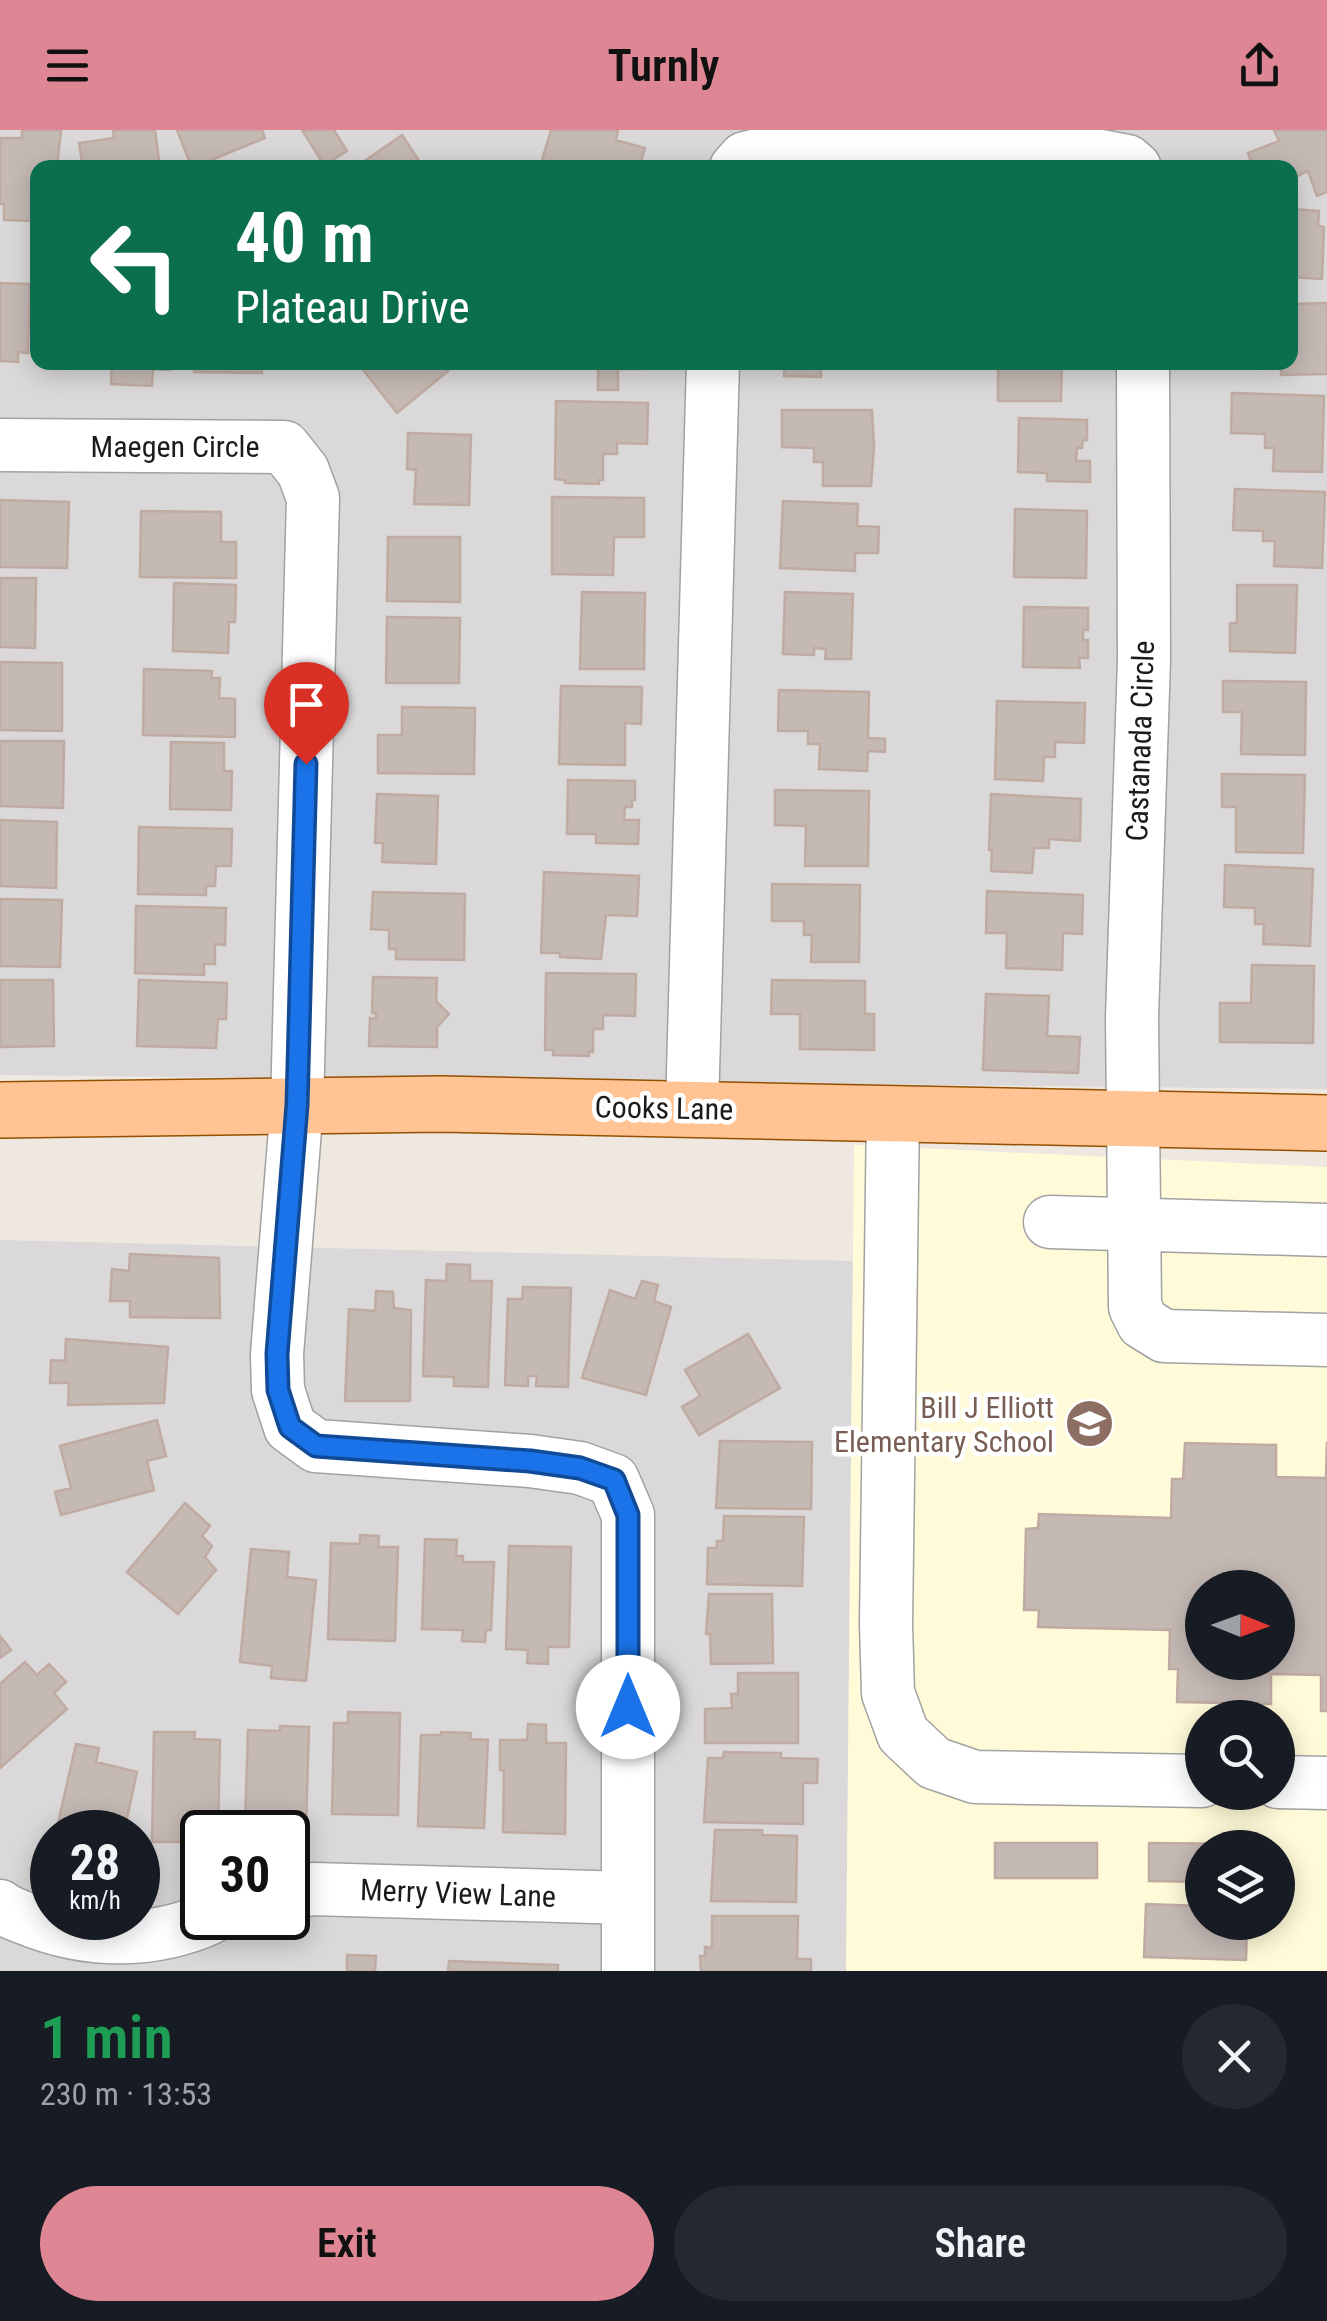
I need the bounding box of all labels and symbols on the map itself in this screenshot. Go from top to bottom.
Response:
street label: Maegen Circle [91,429,259,464]
street label: Castanada Circle [1119,640,1161,842]
pin [264,662,349,765]
street label: Cooks Lane [594,1089,734,1127]
place label: Bill J Elliott Elementary School [834,1390,1054,1459]
school or university icon: Bill J Elliott Elementary School [1063,1398,1115,1450]
north arrow [1185,1570,1295,1680]
position arrow [576,1655,680,1759]
speed limit sign: 30 [180,1810,310,1940]
street label: Merry View Lane [359,1872,557,1914]

